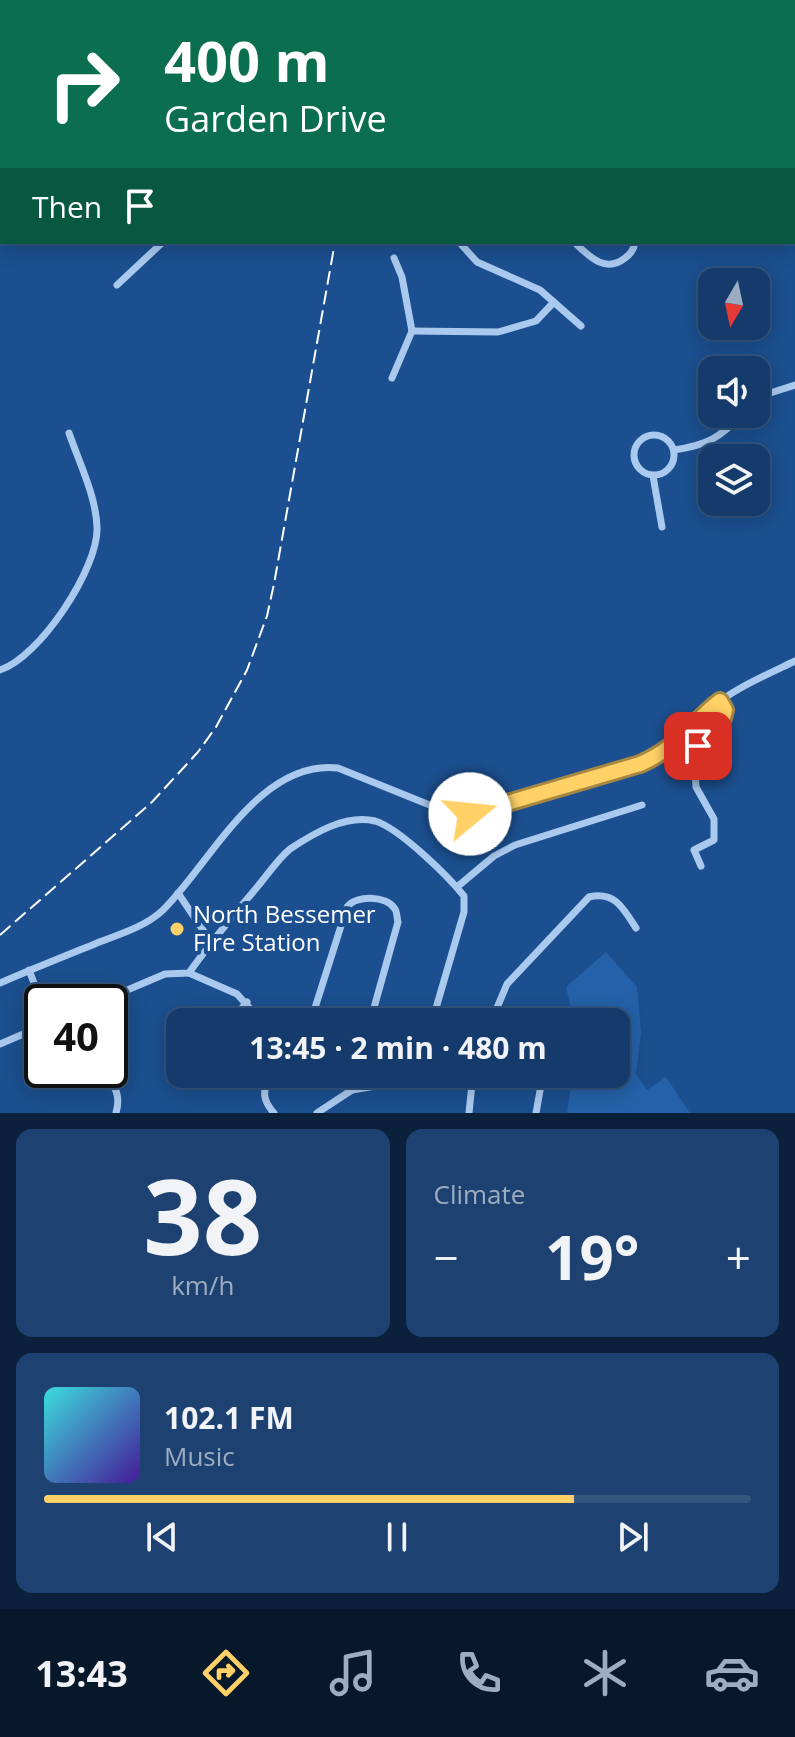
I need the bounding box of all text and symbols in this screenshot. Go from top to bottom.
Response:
text: 400 m [164,22,330,98]
icon: right [32,32,136,136]
text: Garden Drive [164,94,387,143]
icon: arrive [118,184,162,228]
text: Then [32,186,102,227]
north arrow [698,268,770,340]
map controls [698,268,770,516]
button: sound [698,356,770,428]
button: layers [698,444,770,516]
pin [664,712,732,780]
icon: arrive [676,724,720,768]
position arrow [428,772,512,856]
place label: North Bessemer FIre Station [193,897,376,958]
marker: North Bessemer FIre Station [168,920,186,938]
speed limit sign: 40 [24,984,128,1088]
text: 13:45 · 2 min · 480 m [249,1027,547,1068]
text: 38 [143,1144,262,1285]
text: Climate [434,1176,525,1212]
text: 19° [545,1216,639,1298]
text: − [434,1227,459,1287]
text: + [726,1227,751,1287]
text: km/h [171,1267,234,1303]
text: 102.1 FM [164,1397,294,1438]
text: Music [164,1438,235,1474]
icon: previous [140,1515,184,1559]
icon: pause [375,1515,419,1559]
icon: next [611,1515,655,1559]
icon: directions [198,1645,254,1701]
icon: music [325,1645,381,1701]
icon: phone [451,1645,507,1701]
icon: climate [577,1645,633,1701]
icon: car [704,1645,760,1701]
text: 13:43 [35,1649,128,1698]

